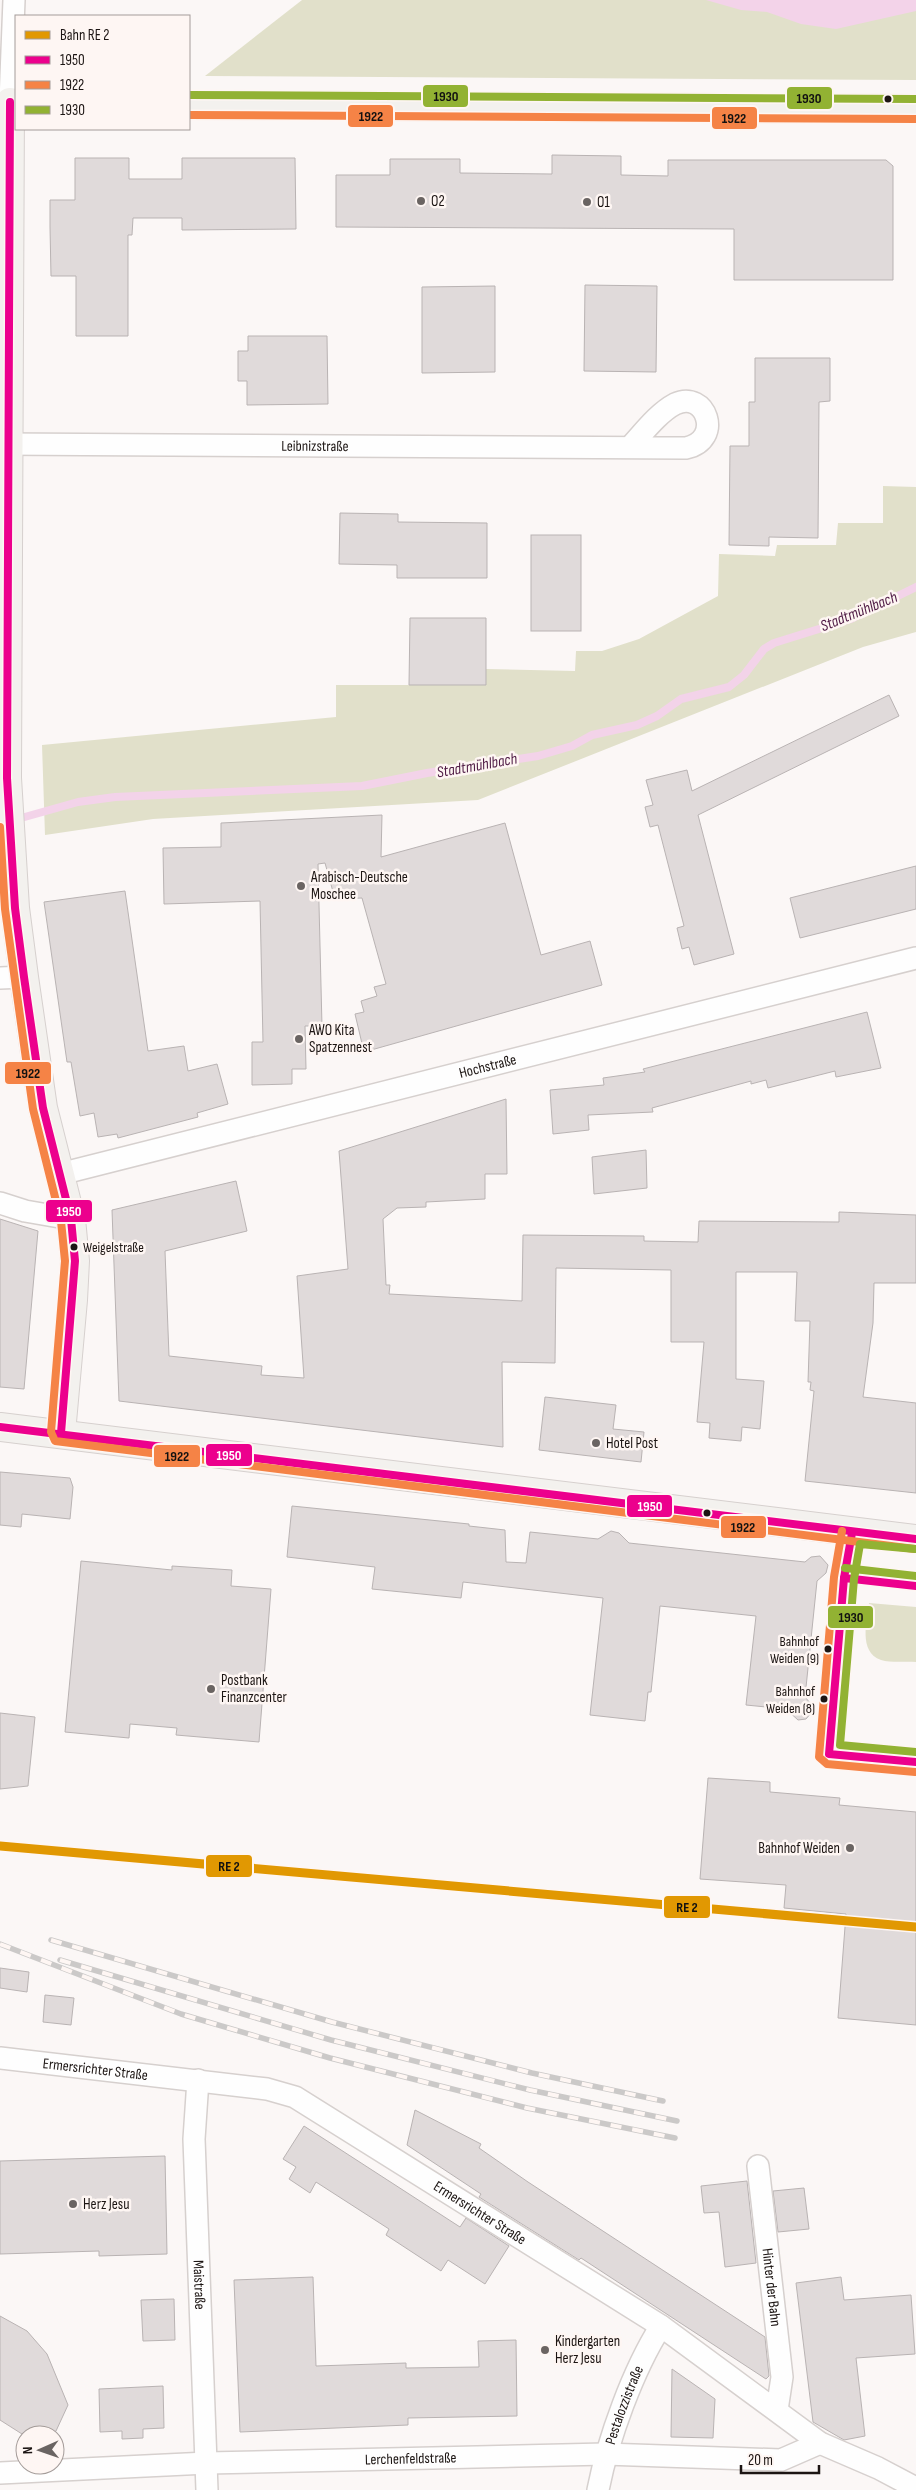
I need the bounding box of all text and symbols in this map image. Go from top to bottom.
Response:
legend [15,15,190,130]
text: Bahn RE 2 [60,26,109,45]
text: 1950 [60,51,85,70]
text: 1922 [60,76,84,95]
line badge: 1930 [422,84,469,108]
line badge: 1930 [786,86,833,110]
text: 1930 [433,88,459,105]
text: 1930 [796,90,822,107]
unlabelled marker [883,94,893,104]
text: 1930 [60,101,85,120]
line badge: 1922 [347,104,394,128]
line badge: 1922 [711,106,758,130]
text: 1922 [359,108,383,125]
text: 1922 [722,110,746,127]
place label: O2 [431,192,445,211]
place label: O1 [597,193,610,212]
marker: O2 [415,195,427,207]
marker: O1 [581,196,593,208]
street label: Leibnizstraße [281,436,349,456]
water label: Stadtmühlbach [818,588,901,636]
water label: Stadtmühlbach [435,750,519,782]
place label: Arabisch-Deutsche Moschee [310,868,408,904]
marker: Arabisch-Deutsche Moschee [295,880,307,892]
place label: AWO Kita Spatzennest [308,1021,373,1057]
marker: AWO Kita Spatzennest [293,1033,305,1045]
street label: Hochstraße [457,1050,518,1082]
line badge: 1922 [4,1061,52,1085]
text: 1922 [16,1065,40,1082]
line badge: 1950 [45,1199,93,1223]
text: 1950 [57,1203,82,1220]
place label: Weigelstraße [83,1239,144,1256]
marker: Weigelstraße [69,1242,79,1252]
place label: Hotel Post [606,1434,658,1453]
marker: Hotel Post [590,1437,602,1449]
line badge: 1950 [205,1443,253,1467]
line badge: 1922 [153,1444,201,1468]
text: 1950 [217,1447,242,1464]
text: 1922 [165,1448,189,1465]
line badge: 1950 [626,1494,673,1518]
text: 1950 [638,1498,663,1515]
unlabelled marker [702,1508,712,1518]
line badge: 1922 [720,1515,767,1539]
text: 1922 [731,1519,755,1536]
line badge: 1930 [827,1605,874,1629]
text: 1930 [838,1609,864,1626]
place label: Bahnhof Weiden (9) [770,1633,820,1667]
marker: Bahnhof Weiden (9) [823,1644,833,1654]
place label: Postbank Finanzcenter [221,1671,287,1707]
marker: Postbank Finanzcenter [205,1683,217,1695]
place label: Bahnhof Weiden (8) [766,1683,816,1717]
marker: Bahnhof Weiden (8) [819,1694,829,1704]
place label: Bahnhof Weiden [758,1839,840,1858]
marker: Bahnhof Weiden [844,1842,856,1854]
line badge: RE 2 [205,1854,253,1878]
text: RE 2 [218,1858,240,1875]
line badge: RE 2 [663,1895,711,1919]
text: RE 2 [676,1899,698,1916]
street label: Ermersrichter Straße [42,2054,149,2085]
street label: Ermersrichter Straße [430,2177,530,2249]
place label: Herz Jesu [83,2195,130,2214]
marker: Herz Jesu [67,2198,79,2210]
street label: Hinter der Bahn [758,2247,786,2327]
street label: Maistraße [189,2260,210,2310]
place label: Kindergarten Herz Jesu [555,2332,620,2368]
marker: Kindergarten Herz Jesu [539,2344,551,2356]
street label: Pestalozzistraße [601,2363,648,2447]
north arrow [15,2425,65,2475]
scale bar [741,2442,818,2474]
text: N [19,2446,36,2454]
street label: Lerchenfeldstraße [365,2448,457,2469]
text: 20 m [748,2451,773,2470]

